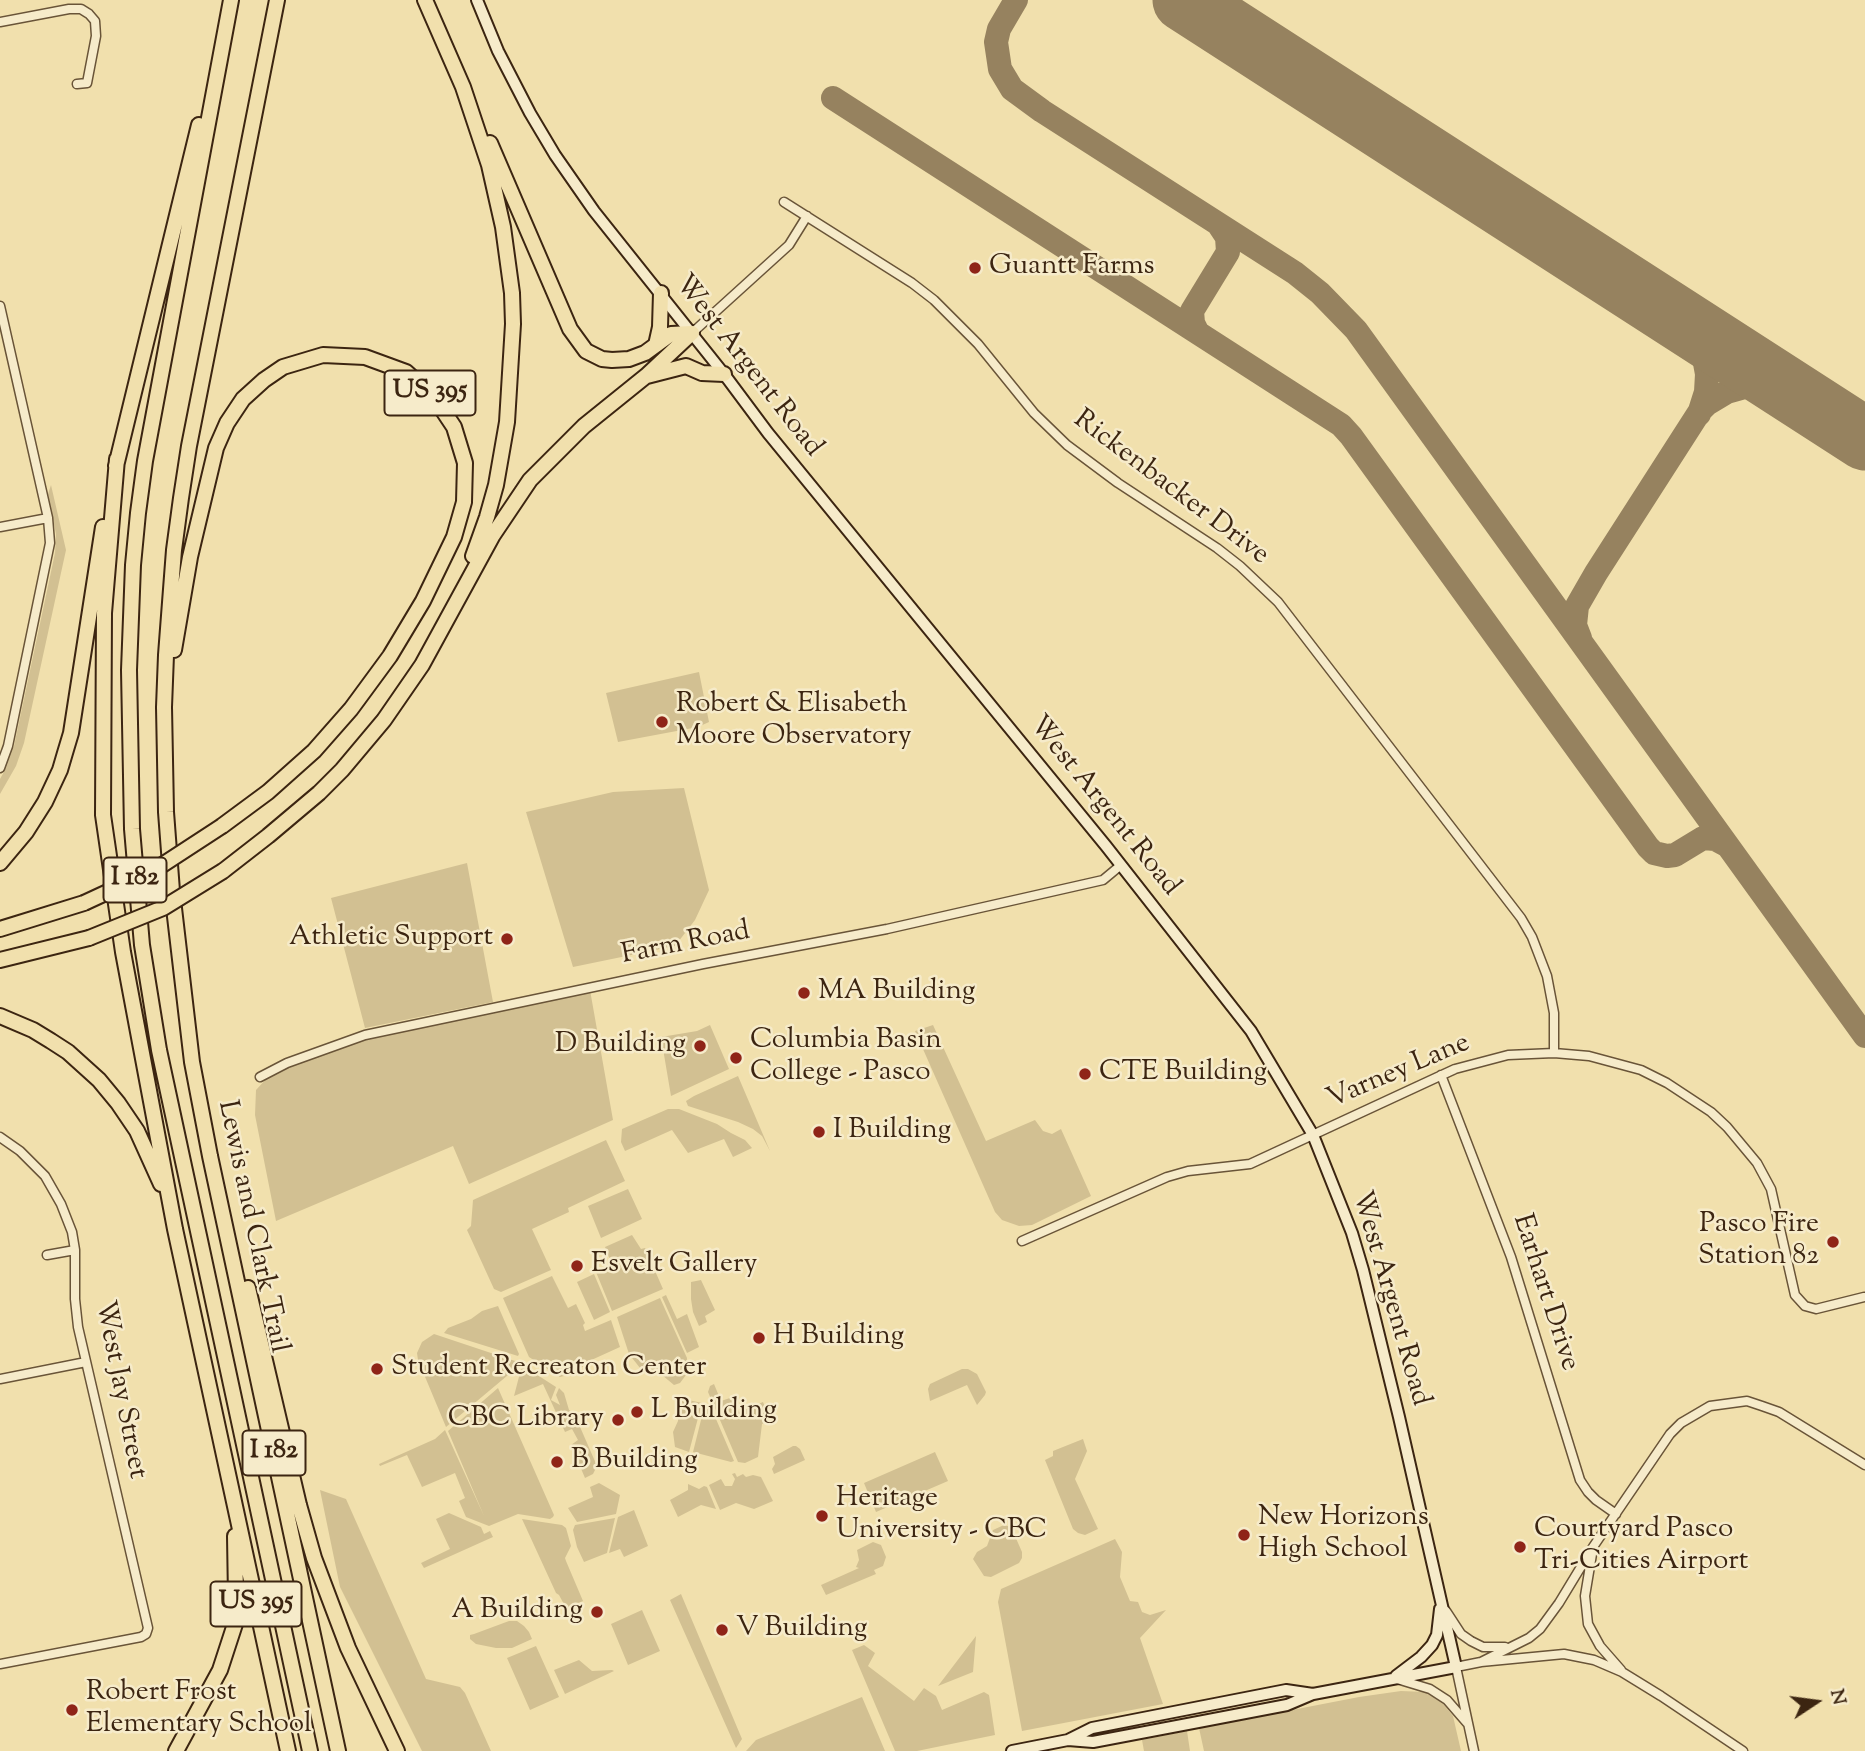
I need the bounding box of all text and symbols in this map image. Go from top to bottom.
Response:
place label: Guantt Farms [989,251,1155,285]
marker: Guantt Farms [967,260,983,276]
street label: West Argent Road [665,269,829,465]
road number: US 395 [384,370,476,416]
street label: Rickenbacker Drive [1065,404,1275,574]
place label: Robert & Elisabeth Moore Observatory [676,689,912,755]
street label: West Argent Road [1020,710,1186,904]
marker: Robert & Elisabeth Moore Observatory [654,714,670,730]
road number: I 182 [104,858,166,902]
street label: Farm Road [619,916,753,974]
place label: Athletic Support [289,922,493,956]
marker: Athletic Support [499,931,515,947]
place label: MA Building [818,976,975,1010]
marker: MA Building [796,985,812,1001]
place label: Columbia Basin College - Pasco [750,1025,942,1091]
street label: Varney Lane [1323,1028,1475,1118]
place label: D Building [555,1029,686,1063]
marker: D Building [692,1038,708,1054]
marker: Columbia Basin College - Pasco [728,1050,744,1066]
place label: CTE Building [1099,1057,1267,1091]
marker: CTE Building [1077,1066,1093,1082]
street label: Lewis and Clark Trail [208,1098,294,1356]
place label: I Building [833,1115,951,1149]
marker: I Building [811,1124,827,1140]
street label: West Argent Road [1342,1188,1436,1410]
place label: Pasco Fire Station 82 [1698,1209,1819,1275]
street label: Earhart Drive [1503,1211,1585,1375]
marker: Pasco Fire Station 82 [1825,1234,1841,1250]
place label: Esvelt Gallery [591,1249,757,1283]
marker: Esvelt Gallery [569,1258,585,1274]
street label: West Jay Street [85,1298,153,1482]
place label: H Building [773,1321,904,1355]
marker: H Building [751,1330,767,1346]
place label: Student Recreaton Center [391,1352,707,1386]
marker: Student Recreaton Center [369,1361,385,1377]
place label: L Building [651,1395,777,1429]
place label: CBC Library [448,1403,604,1437]
marker: L Building [629,1404,645,1420]
marker: CBC Library [610,1412,626,1428]
road number: I 182 [243,1430,306,1476]
place label: B Building [571,1445,698,1479]
marker: B Building [549,1454,565,1470]
place label: Heritage University - CBC [836,1483,1047,1549]
place label: New Horizons High School [1258,1502,1429,1568]
marker: Heritage University - CBC [814,1508,830,1524]
place label: Courtyard Pasco Tri-Cities Airport [1534,1514,1748,1580]
marker: New Horizons High School [1236,1527,1252,1543]
marker: Courtyard Pasco Tri-Cities Airport [1512,1539,1528,1555]
road number: US 395 [210,1582,302,1626]
place label: A Building [451,1595,583,1629]
marker: A Building [589,1604,605,1620]
place label: V Building [736,1613,868,1647]
marker: V Building [714,1622,730,1638]
north arrow [1781,1667,1851,1737]
place label: Robert Frost Elementary School [86,1677,312,1743]
text: N [1822,1687,1852,1708]
marker: Robert Frost Elementary School [64,1702,80,1718]

